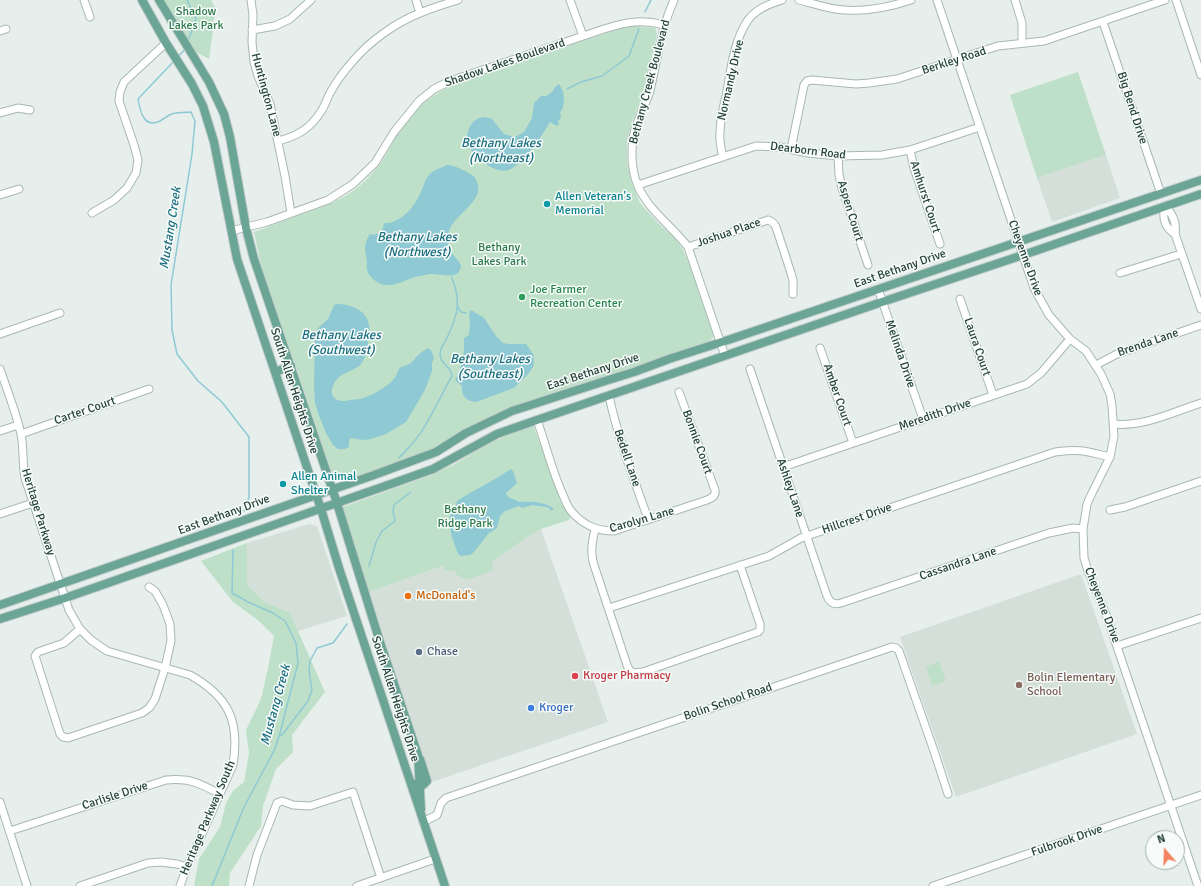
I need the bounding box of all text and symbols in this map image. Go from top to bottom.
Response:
park label: Shadow Lakes Park [169,5,223,33]
street label: Bethany Creek Boulevard [626,18,674,146]
street label: Shadow Lakes Boulevard [443,36,567,90]
street label: Normandy Drive [715,38,747,122]
street label: Berkley Road [920,44,988,78]
street label: Huntington Lane [248,52,284,138]
street label: Big Bend Drive [1114,70,1150,146]
water label: Bethany Lakes (Northeast) [461,136,541,167]
street label: Dearborn Road [769,139,847,163]
street label: Amhurst Court [907,159,943,235]
street label: Aspen Court [834,179,866,243]
water label: Mustang Creek [157,186,185,270]
place label: Allen Veteran's Memorial [555,190,631,218]
marker: Allen Veteran's Memorial [542,199,552,209]
street label: Joshua Place [695,215,763,251]
street label: Cheyenne Drive [1005,218,1045,298]
water label: Bethany Lakes (Northwest) [377,230,457,261]
park label: Bethany Lakes Park [472,241,526,269]
street label: East Bethany Drive [852,246,948,292]
place label: Joe Farmer Recreation Center [530,283,622,311]
marker: Joe Farmer Recreation Center [517,292,527,302]
street label: Laura Court [960,316,994,378]
street label: Melinda Drive [882,318,918,390]
street label: South Allen Heights Drive [267,326,321,456]
street label: Brenda Lane [1116,326,1180,360]
water label: Bethany Lakes (Southwest) [301,328,381,359]
street label: East Bethany Drive [545,350,641,394]
water label: Bethany Lakes (Southeast) [450,352,530,383]
street label: Amber Court [820,362,854,428]
street label: Carter Court [52,394,118,428]
street label: Meredith Drive [897,396,973,434]
street label: Bonnie Court [679,408,715,476]
street label: Bedell Lane [610,427,644,489]
street label: Ashley Lane [773,457,807,519]
street label: Heritage Parkway [18,467,58,557]
place label: Allen Animal Shelter [291,470,357,498]
marker: Allen Animal Shelter [278,479,288,489]
street label: East Bethany Drive [176,492,272,538]
street label: Hillcrest Drive [820,500,894,538]
park label: Bethany Ridge Park [438,503,492,531]
street label: Carolyn Lane [608,504,676,536]
street label: Cassandra Lane [918,544,998,584]
street label: Cheyenne Drive [1081,565,1123,645]
place label: McDonald's [416,589,476,603]
marker: McDonald's [403,591,413,601]
street label: South Allen Heights Drive [368,634,422,764]
place label: Chase [427,645,458,659]
marker: Chase [414,647,424,657]
water label: Mustang Creek [258,663,294,747]
place label: Kroger Pharmacy [583,669,671,683]
marker: Kroger Pharmacy [570,671,580,681]
place label: Bolin Elementary School [1027,671,1115,699]
street label: Bolin School Road [682,680,774,724]
marker: Bolin Elementary School [1014,680,1024,690]
place label: Kroger [539,701,573,715]
marker: Kroger [526,703,536,713]
street label: Heritage Parkway South [177,759,239,877]
street label: Carlisle Drive [80,779,150,813]
street label: Fulbrook Drive [1029,822,1105,860]
north arrow [1145,830,1185,870]
text: N [1156,832,1167,847]

